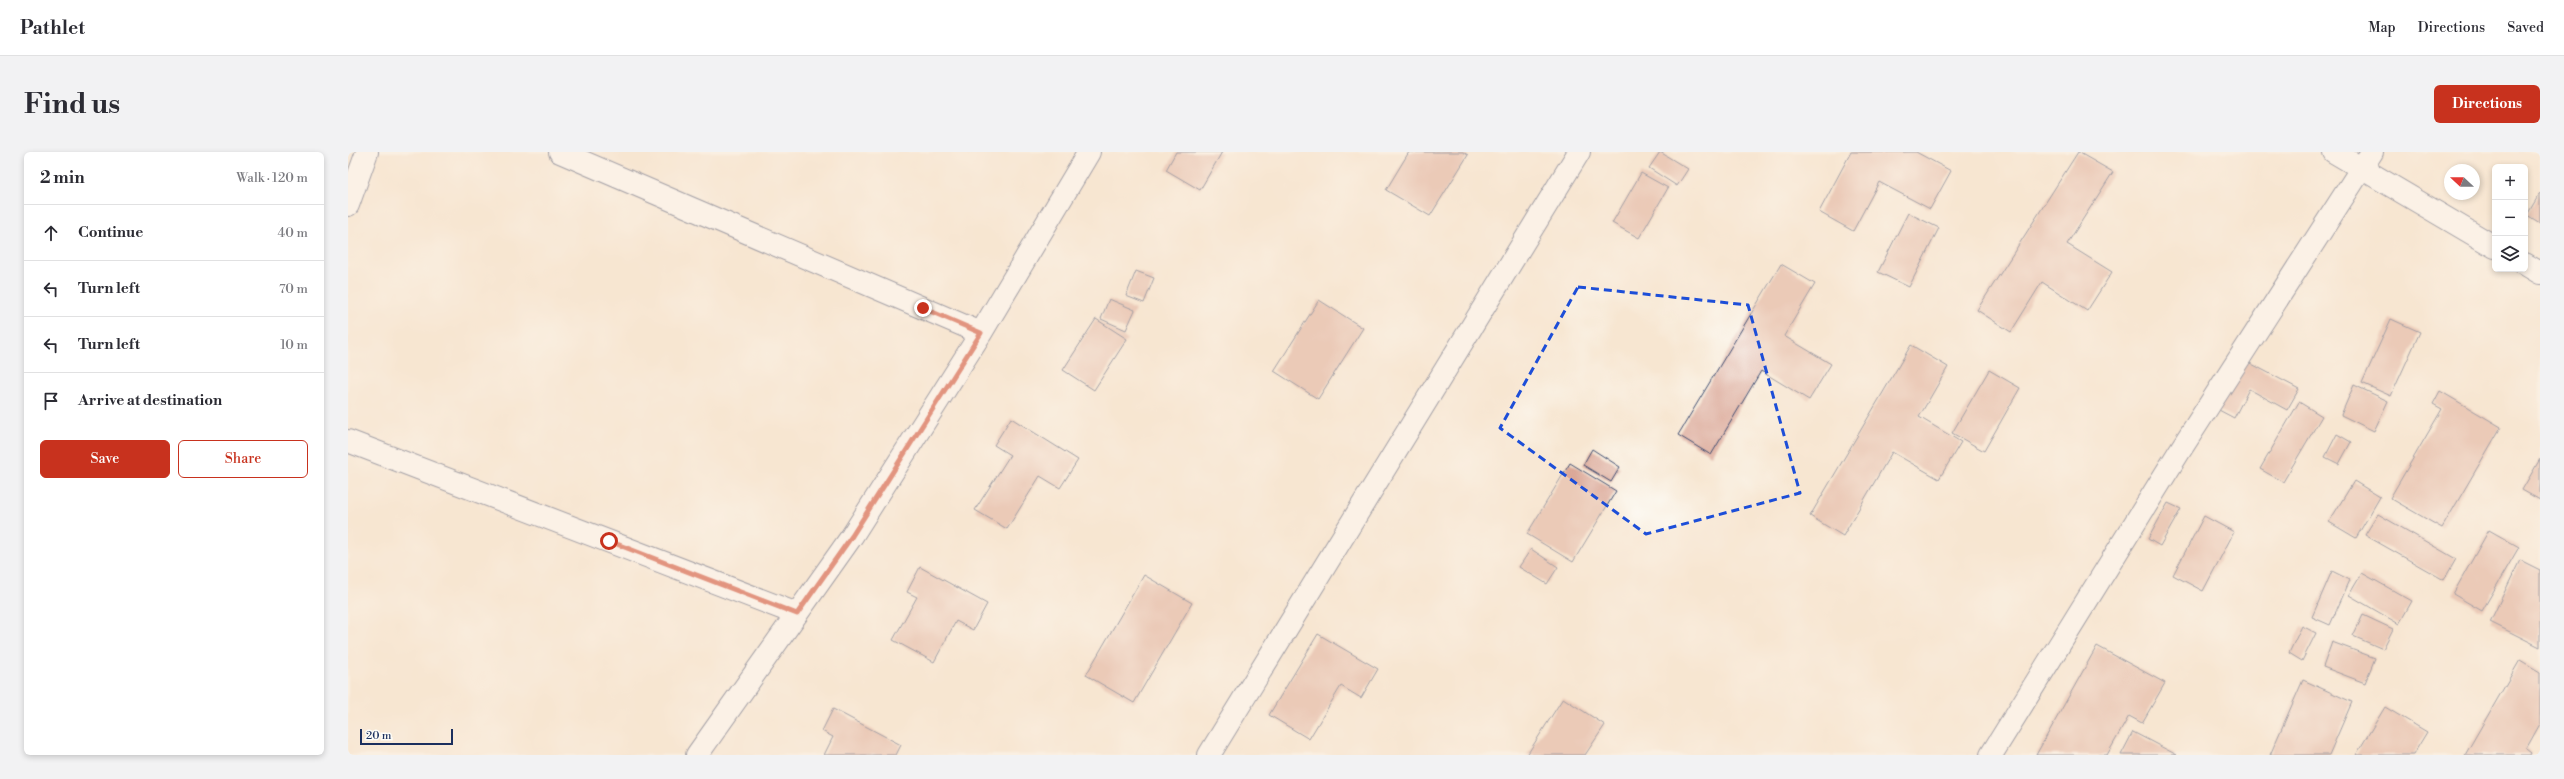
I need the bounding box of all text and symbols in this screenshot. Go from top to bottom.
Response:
text: Pathlet [20,16,85,40]
text: Map [2368,19,2396,37]
text: Directions [2418,19,2485,37]
text: Saved [2507,19,2544,37]
button: Directions [2434,85,2540,123]
text: Find us [24,87,120,122]
north arrow [2444,164,2480,200]
map controls [2492,164,2528,272]
button: + [2492,164,2528,200]
text: 2 min [40,167,85,189]
text: Walk · 120 m [236,170,308,186]
button: − [2492,200,2528,236]
icon: ahead [40,222,62,244]
text: Continue [78,223,143,242]
text: 40 m [278,225,308,241]
button: layers [2492,236,2528,272]
icon: left [40,278,62,300]
text: Turn left [78,279,140,298]
text: 70 m [279,281,308,297]
route end [914,299,932,317]
icon: left [40,334,62,356]
text: Turn left [78,335,140,354]
text: 10 m [280,337,308,353]
icon: arrive [40,390,62,412]
text: Arrive at destination [78,391,222,410]
button: Save [40,440,170,478]
button: Share [178,440,308,478]
route start [600,532,618,550]
scale bar [360,727,453,746]
text: 20 m [366,729,391,743]

